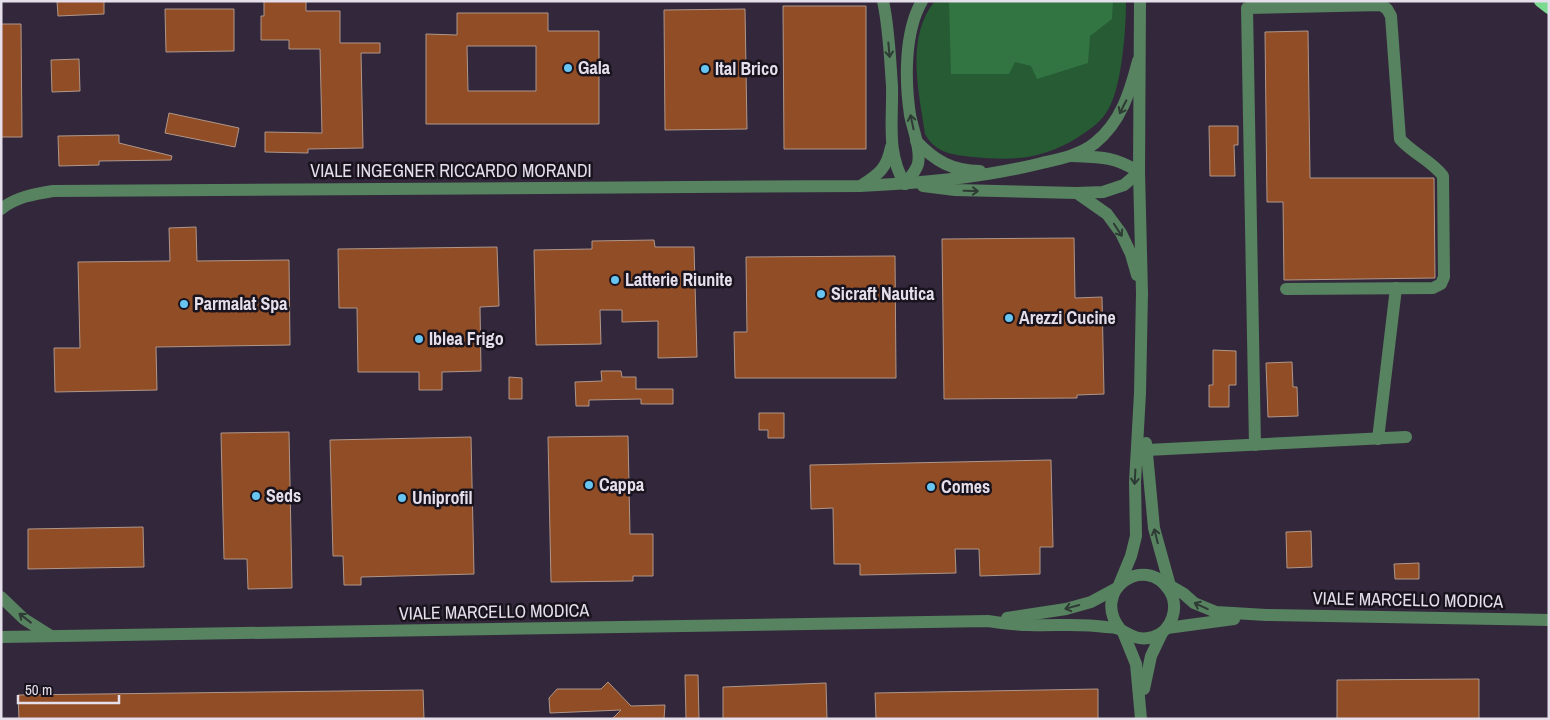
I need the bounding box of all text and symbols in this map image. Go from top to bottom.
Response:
one-way arrow [884,41,893,57]
place label: Gala [578,55,611,80]
place label: Ital Brico [715,56,778,81]
marker: Gala [562,62,574,74]
marker: Ital Brico [699,63,711,75]
one-way arrow [1118,99,1127,114]
one-way arrow [907,115,916,131]
street label: VIALE INGEGNER RICCARDO MORANDI [310,158,592,183]
one-way arrow [963,186,979,195]
one-way arrow [1114,223,1124,237]
place label: Latterie Riunite [625,267,732,292]
marker: Latterie Riunite [609,274,621,286]
place label: Sicraft Nautica [831,281,935,306]
marker: Sicraft Nautica [815,288,827,300]
place label: Parmalat Spa [194,291,288,316]
marker: Parmalat Spa [178,298,190,310]
place label: Arezzi Cucine [1019,305,1116,330]
marker: Arezzi Cucine [1003,312,1015,324]
place label: Iblea Frigo [429,326,504,351]
marker: Iblea Frigo [413,333,425,345]
one-way arrow [1131,469,1140,485]
place label: Cappa [599,472,645,497]
place label: Comes [941,474,990,499]
marker: Cappa [583,479,595,491]
marker: Comes [925,481,937,493]
place label: Seds [266,483,301,508]
place label: Uniprofil [412,485,473,510]
marker: Seds [250,490,262,502]
marker: Uniprofil [396,492,408,504]
one-way arrow [1151,528,1160,544]
street label: VIALE MARCELLO MODICA [1313,585,1504,614]
street label: VIALE MARCELLO MODICA [399,597,589,626]
one-way arrow [1194,601,1209,610]
one-way arrow [1065,603,1081,612]
one-way arrow [19,613,32,624]
scale bar [18,672,119,704]
text: 50 m [25,679,52,700]

